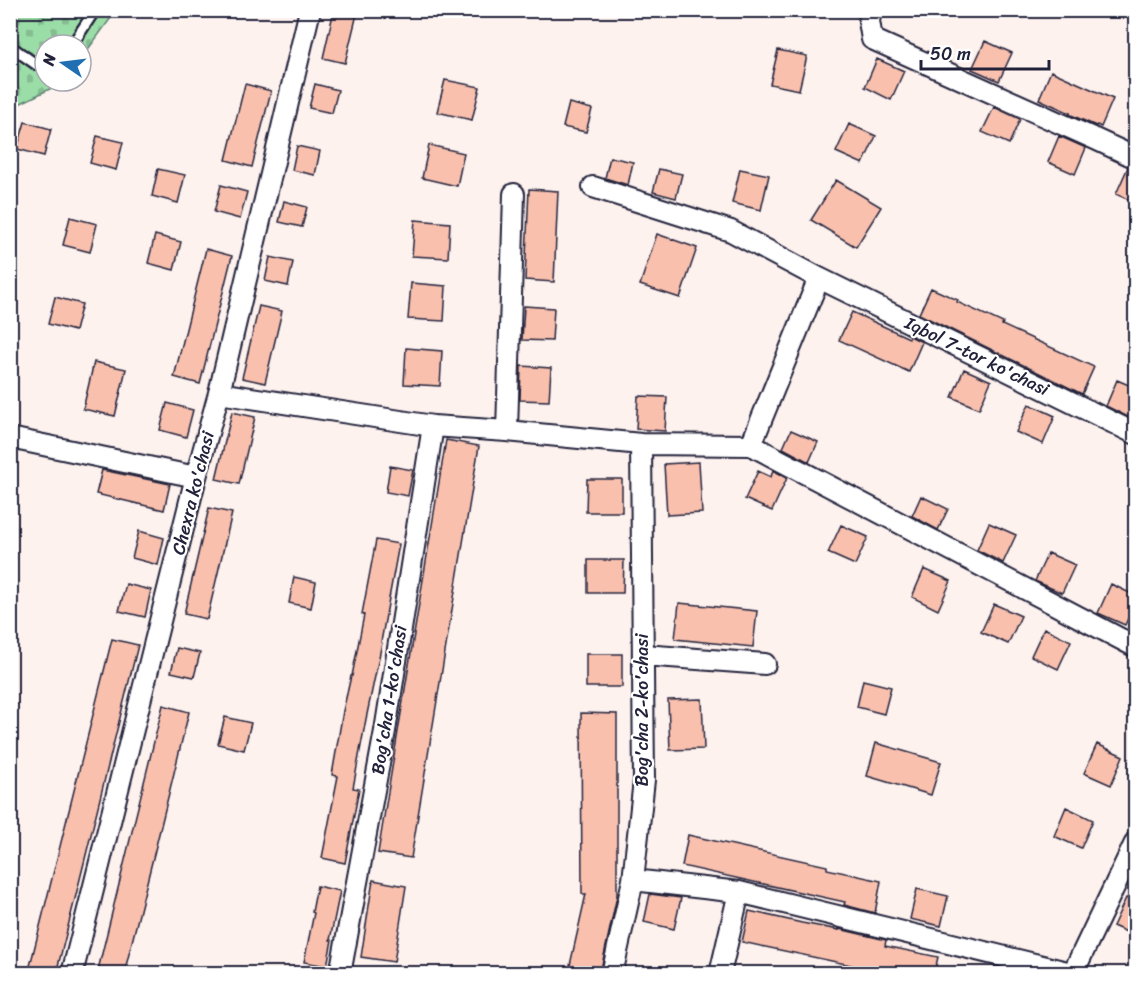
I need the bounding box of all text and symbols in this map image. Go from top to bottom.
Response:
north arrow [33,33,93,93]
scale bar [921,33,1048,71]
text: 50 m [930,38,971,70]
text: N [33,50,65,69]
street label: Iqbol 7-tor ko'chasi [898,307,1056,405]
street label: Chexra ko'chasi [162,427,224,558]
street label: Bog'cha 1-ko'chasi [361,622,417,777]
street label: Bog'cha 2-ko'chasi [626,632,658,787]

